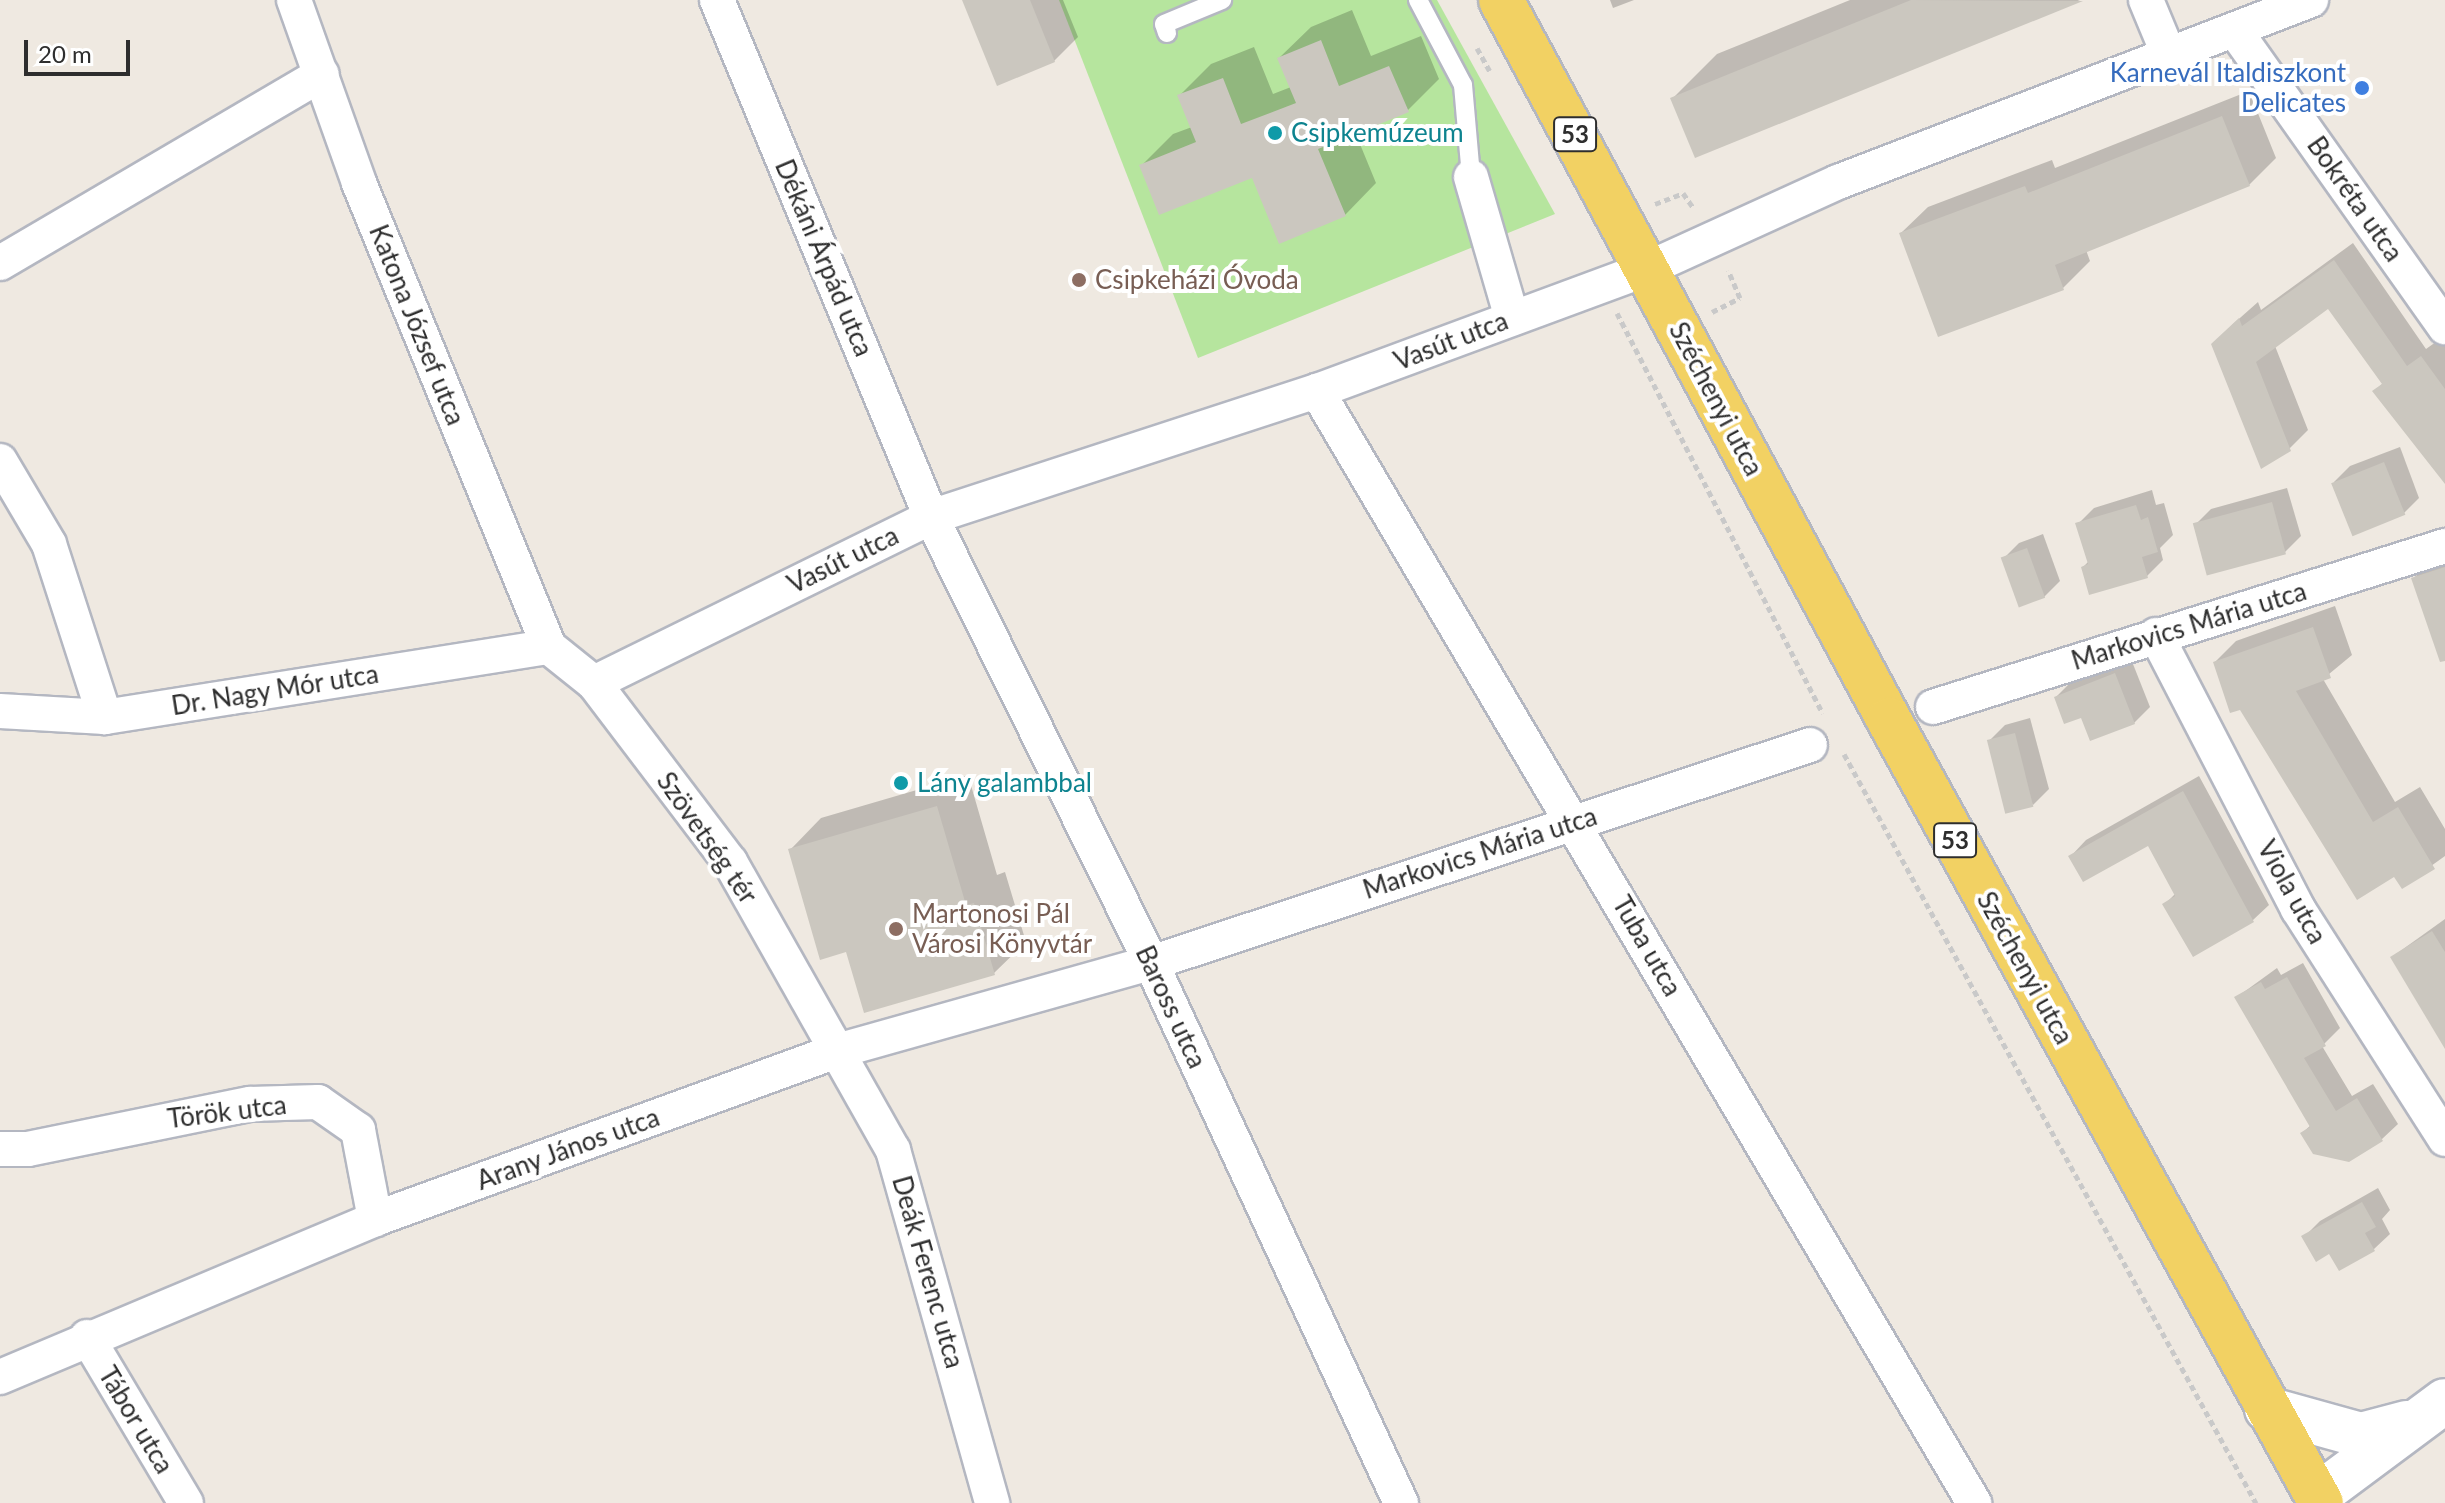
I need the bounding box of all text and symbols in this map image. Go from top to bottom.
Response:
scale bar [28,24,134,74]
text: 20 m [38,39,92,68]
place label: Karnevál Italdiszkont Delicates [2110,57,2346,118]
marker: Karnevál Italdiszkont Delicates [2353,79,2371,97]
road number: 53 [1553,114,1597,154]
place label: Csipkemúzeum [1291,117,1464,149]
marker: Csipkemúzeum [1266,124,1284,142]
street label: Bokréta utca [2301,131,2409,267]
street label: Dékáni Árpád utca [768,154,880,362]
street label: Katona József utca [362,220,472,430]
place label: Csipkeházi Óvoda [1095,264,1299,296]
marker: Csipkeházi Óvoda [1070,271,1088,289]
street label: Vasút utca [1390,305,1512,377]
street label: Széchenyi utca [1663,317,1769,481]
street label: Vasút utca [782,520,904,600]
street label: Markovics Mária utca [2068,575,2310,677]
street label: Dr. Nagy Mór utca [169,658,381,722]
street label: Szövetség tér [650,766,764,910]
place label: Lány galambbal [917,767,1093,799]
marker: Lány galambbal [892,774,910,792]
street label: Markovics Mária utca [1359,800,1601,906]
road number: 53 [1933,820,1977,860]
street label: Viola utca [2251,835,2333,949]
street label: Széchenyi utca [1970,886,2080,1050]
street label: Tuba utca [1606,890,1688,1002]
place label: Martonosi Pál Városi Könyvtár [912,898,1092,960]
marker: Martonosi Pál Városi Könyvtár [887,920,905,938]
street label: Baross utca [1129,941,1213,1073]
street label: Török utca [166,1089,288,1135]
street label: Arany János utca [472,1101,664,1197]
street label: Deák Ferenc utca [886,1172,970,1372]
street label: Tábor utca [92,1361,180,1479]

